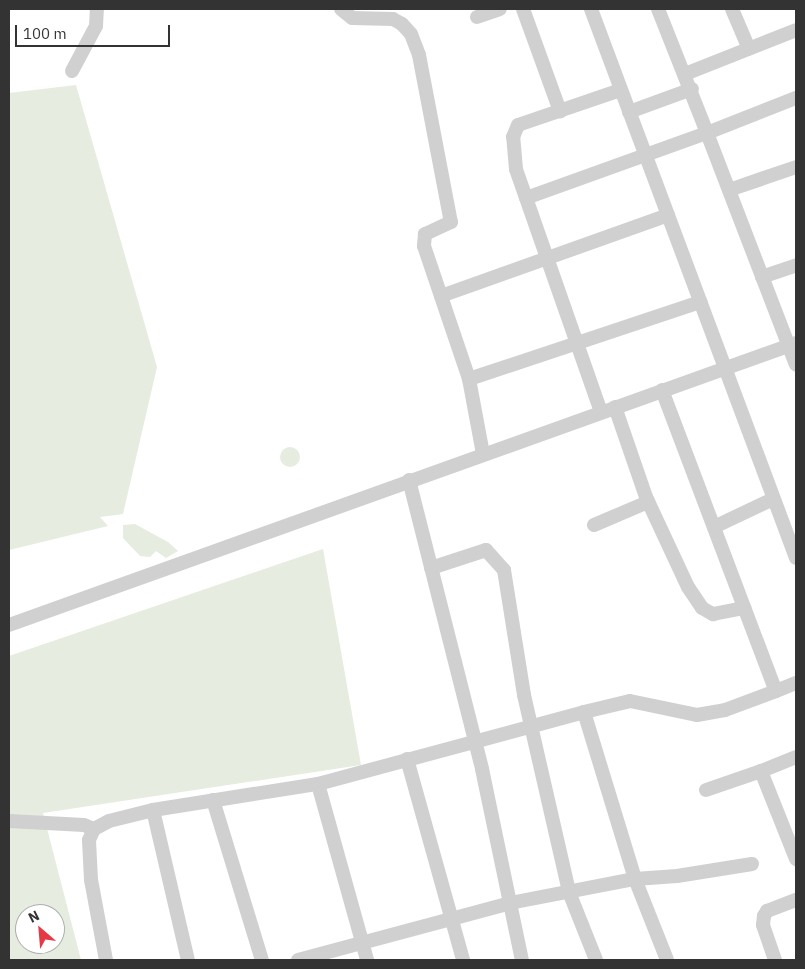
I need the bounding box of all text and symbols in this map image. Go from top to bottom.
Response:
scale bar [18,15,172,47]
text: 100 m [23,24,67,43]
north arrow [15,904,65,954]
text: N [25,906,42,927]

